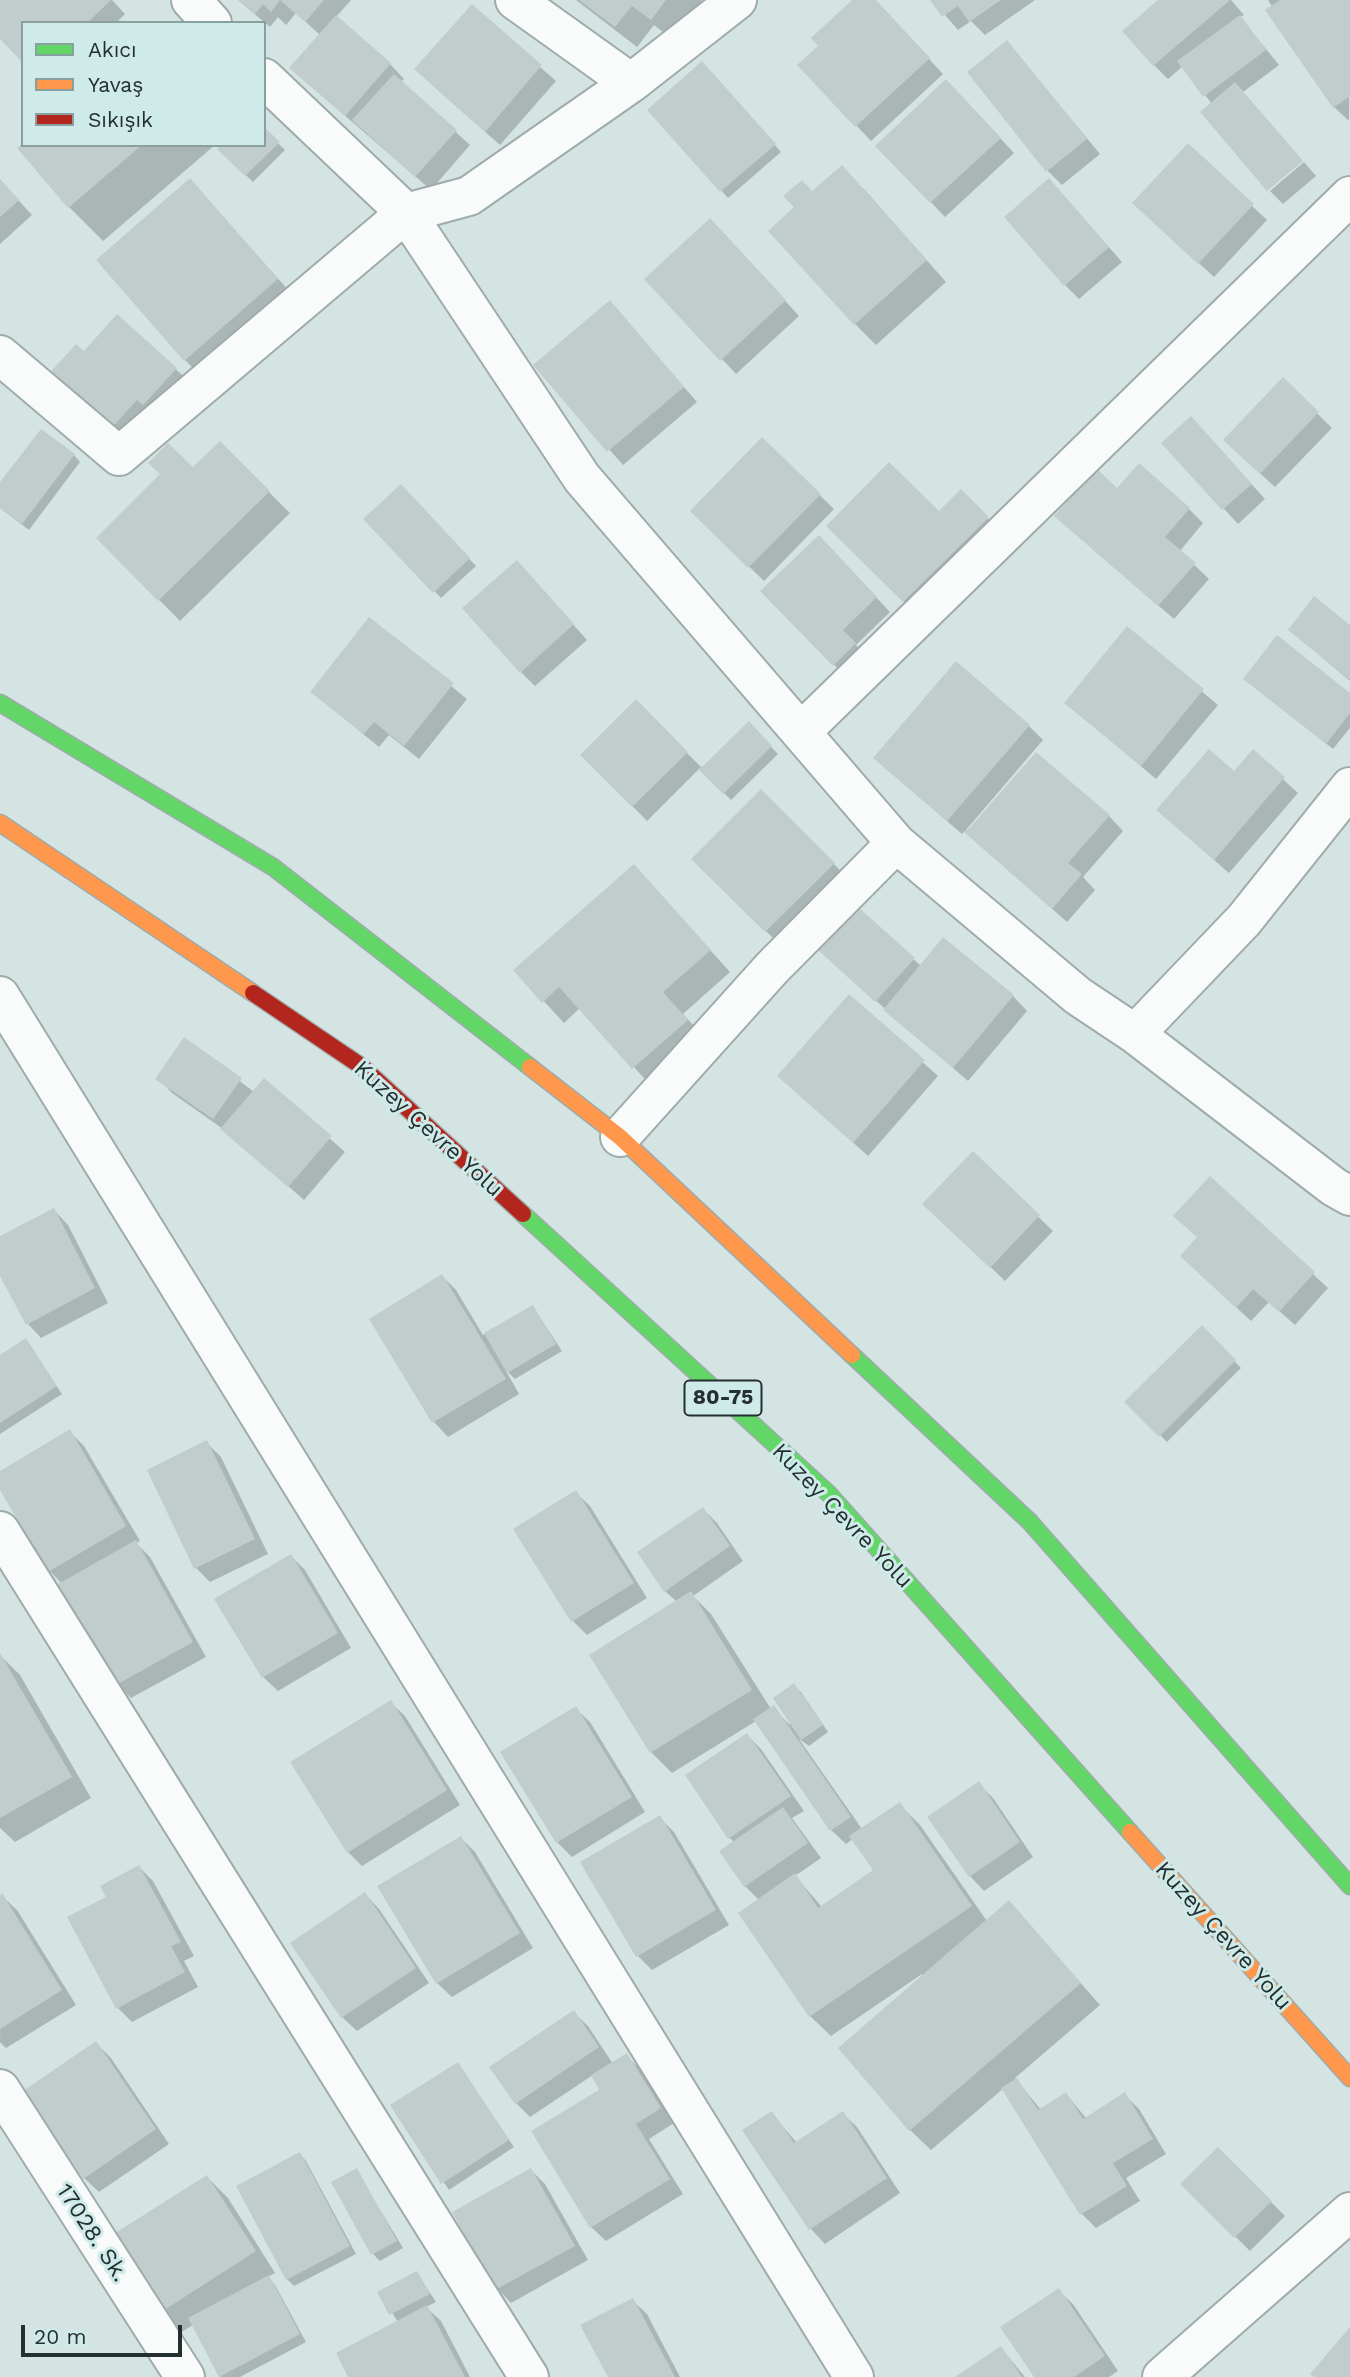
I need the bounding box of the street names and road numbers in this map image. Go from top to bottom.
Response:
street label: Kuzey Çevre Yolu [348,1055,508,1203]
road number: 80-75 [684,1380,762,1416]
street label: Kuzey Çevre Yolu [766,1438,918,1594]
street label: Kuzey Çevre Yolu [1149,1856,1297,2016]
street label: 17028. Sk. [50,2179,134,2287]

